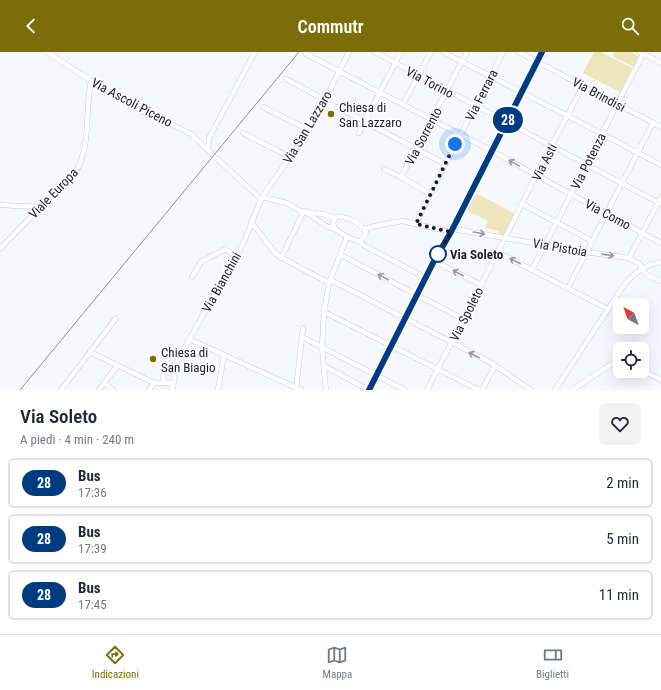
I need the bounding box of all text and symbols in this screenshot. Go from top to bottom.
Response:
icon: back [20,15,42,37]
icon: search [619,15,641,37]
text: Commutr [297,16,364,37]
street label: Via Torino [403,64,456,101]
street label: Via Ferrara [462,67,501,123]
street label: Via Brindisi [570,74,628,115]
street label: Via Ascoli Piceno [89,75,175,130]
street label: Via San Lazzaro [280,88,335,166]
place label: Chiesa di San Lazzaro [339,100,402,130]
street label: Via Sorrento [402,105,445,168]
line badge: 28 [490,107,526,133]
marker: Chiesa di San Lazzaro [326,109,336,119]
text: 28 [501,112,515,128]
street label: Via Potenza [568,131,609,192]
your location [445,134,465,154]
street label: Via Asti [529,141,560,183]
one-way arrow [508,159,520,167]
street label: Viale Europa [26,165,81,222]
street label: Via Como [582,196,633,233]
one-way arrow [472,230,485,238]
street label: Via Pistoia [531,235,588,260]
marker: Via Soleto [429,245,447,263]
place label: Via Soleto [450,247,504,262]
street label: Via Bianchini [199,249,244,315]
one-way arrow [601,251,614,259]
one-way arrow [509,257,521,264]
one-way arrow [452,269,464,277]
one-way arrow [377,272,389,280]
street label: Via Spoleto [446,285,486,344]
north arrow [613,298,649,334]
map controls [613,298,649,378]
button: locate [613,342,649,378]
place label: Chiesa di San Biagio [161,345,215,375]
one-way arrow [469,350,481,358]
marker: Chiesa di San Biagio [148,354,158,364]
button: heart [599,403,641,445]
text: Via Soleto [20,405,97,428]
text: A piedi · 4 min · 240 m [20,432,134,447]
text: Bus [78,467,101,485]
text: 2 min [606,474,639,492]
text: 28 [37,475,51,491]
text: 17:36 [78,485,107,500]
text: Bus [78,523,101,541]
text: 5 min [606,530,639,548]
text: 28 [37,531,51,547]
text: 17:39 [78,541,107,556]
text: Bus [78,579,101,597]
text: 11 min [599,586,639,604]
text: 28 [37,587,51,603]
text: 17:45 [78,597,107,612]
tab: Indicazioni [92,644,139,681]
tab: Mappa [323,644,352,681]
tab: Biglietti [536,644,569,681]

